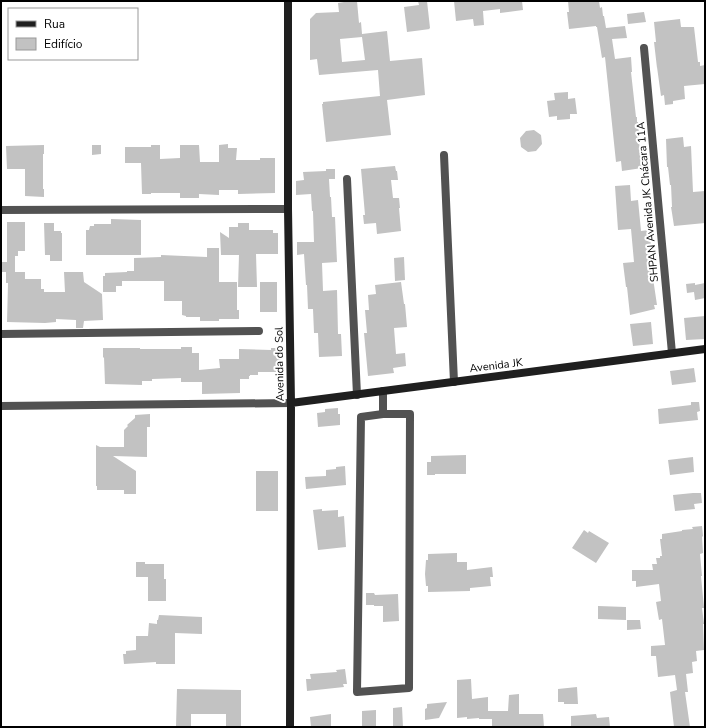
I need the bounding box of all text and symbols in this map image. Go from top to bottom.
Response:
legend [8,8,138,60]
text: Rua [44,16,65,32]
text: Edifício [44,36,83,52]
street label: SHPAN Avenida JK Chácara 11A [633,121,662,283]
street label: Avenida do Sol [271,326,288,401]
street label: Avenida JK [469,355,525,376]

